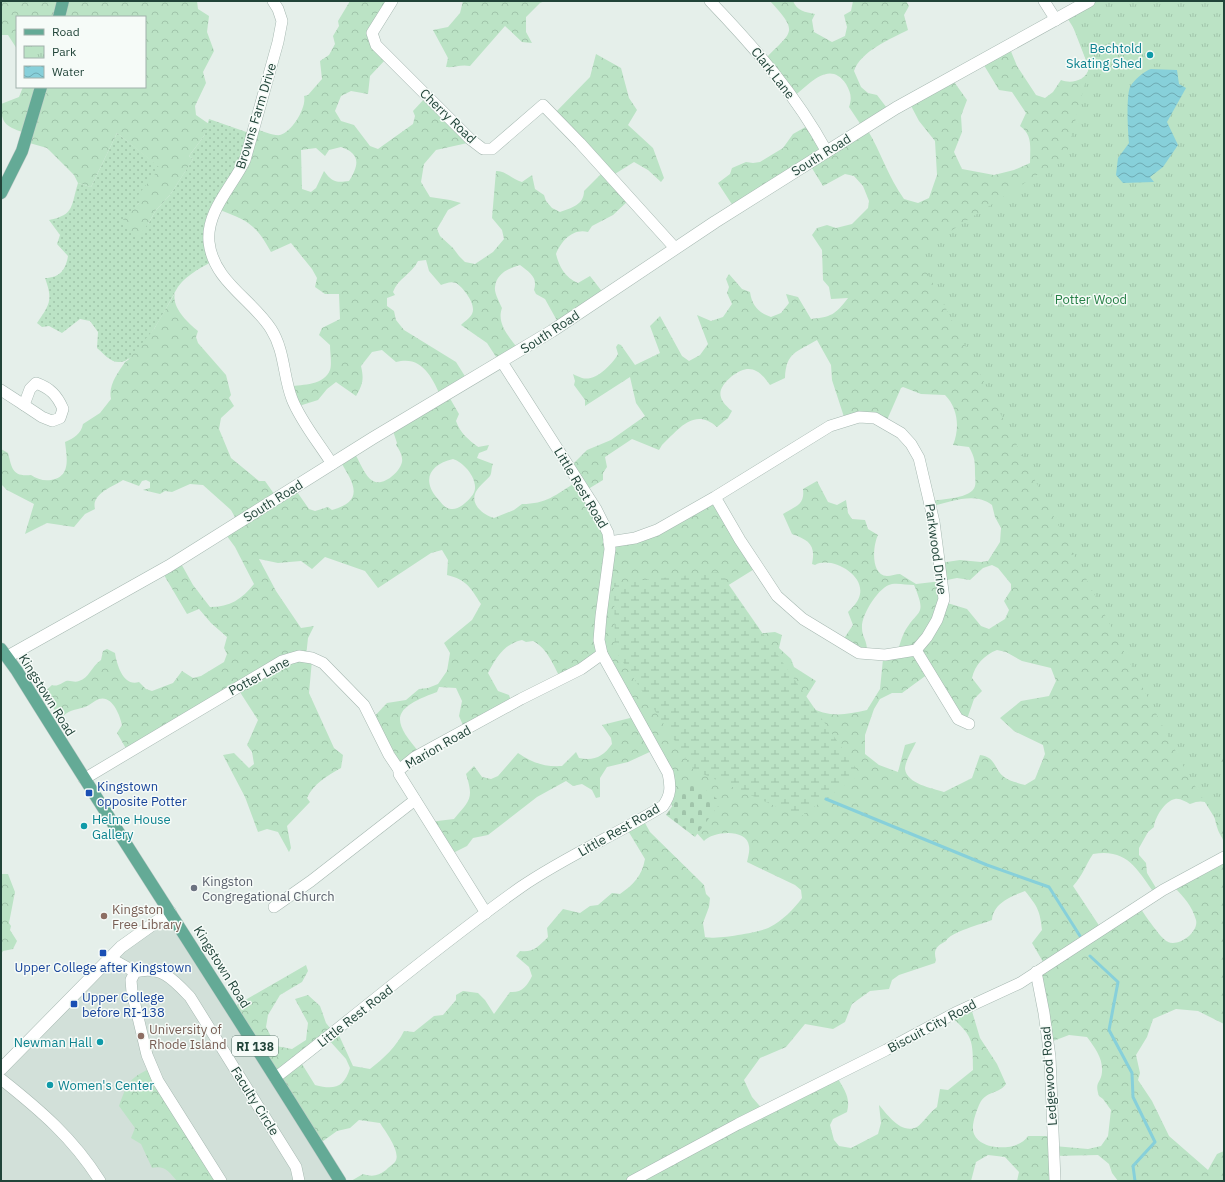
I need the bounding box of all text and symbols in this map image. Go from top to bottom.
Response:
legend [16,16,146,88]
text: Road [52,24,80,39]
place label: Bechtold Skating Shed [1066,40,1142,72]
text: Park [52,44,77,59]
street label: Clark Lane [747,44,799,102]
marker: Bechtold Skating Shed [1145,50,1155,60]
street label: Browns Farm Drive [232,61,280,171]
text: Water [52,64,85,79]
street label: Cherry Road [416,85,480,147]
street label: South Road [788,130,854,180]
park label: Potter Wood [1055,291,1127,308]
street label: South Road [517,307,583,357]
street label: Little Rest Road [550,444,612,532]
street label: South Road [240,476,306,526]
street label: Parkwood Drive [921,502,951,596]
street label: Kingstown Road [15,651,79,739]
street label: Potter Lane [226,653,292,699]
street label: Marion Road [402,721,474,773]
place label: Kingstown opposite Potter [97,778,187,810]
marker: Kingstown opposite Potter [84,788,94,798]
street label: Little Rest Road [575,800,663,860]
place label: Helme House Gallery [92,811,171,843]
marker: Helme House Gallery [79,821,89,831]
place label: Kingston Congregational Church [202,873,335,905]
marker: Kingston Congregational Church [189,883,199,893]
place label: Kingston Free Library [112,901,182,933]
marker: Kingston Free Library [99,911,109,921]
street label: Kingstown Road [190,923,254,1011]
marker: Upper College after Kingstown [98,948,108,958]
place label: Upper College after Kingstown [14,959,192,976]
street label: Little Rest Road [314,981,396,1051]
place label: Upper College before RI-138 [82,989,165,1021]
street label: Biscuit City Road [885,995,979,1057]
marker: Upper College before RI-138 [69,999,79,1009]
place label: University of Rhode Island [149,1021,227,1053]
street label: Ledgewood Road [1037,1026,1061,1126]
marker: University of Rhode Island [136,1031,146,1041]
place label: Newman Hall [14,1034,92,1051]
road number: RI 138 [232,1036,278,1056]
marker: Newman Hall [95,1037,105,1047]
street label: Faculty Circle [227,1063,283,1139]
place label: Women's Center [58,1077,154,1094]
marker: Women's Center [45,1080,55,1090]

